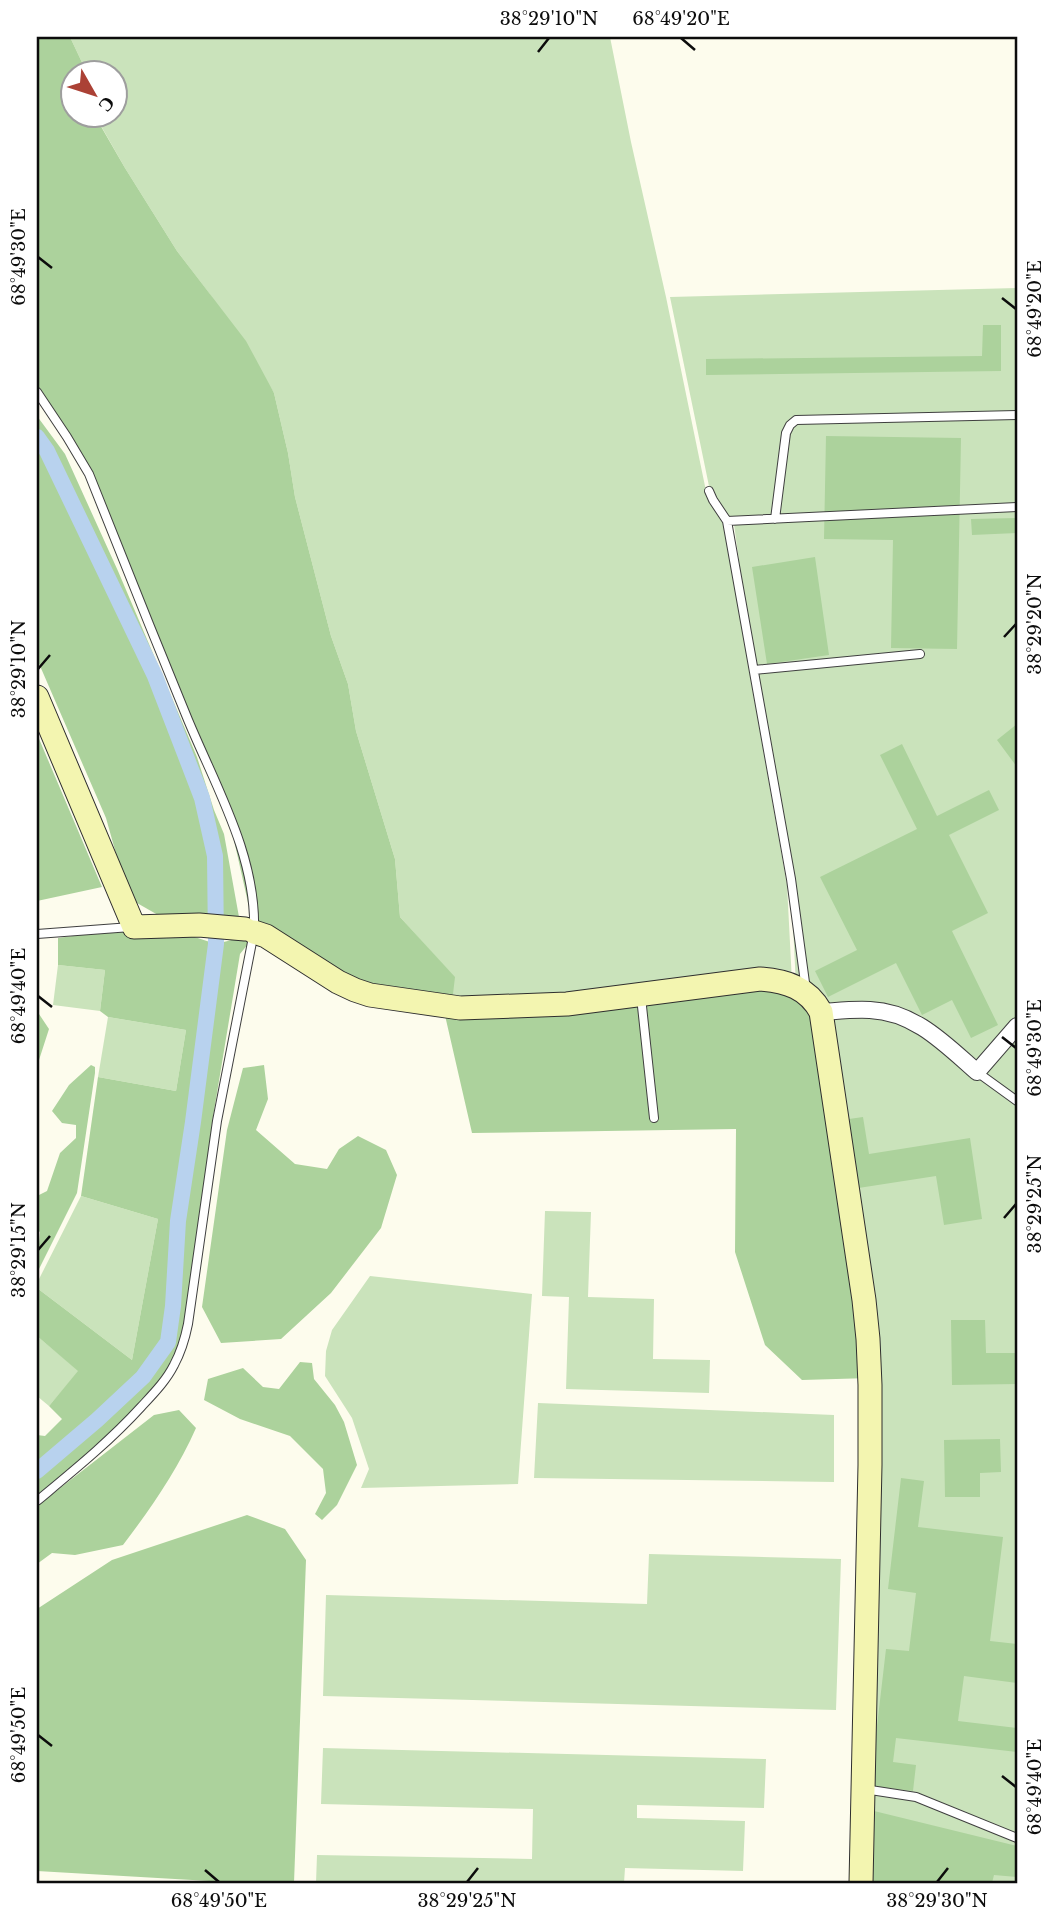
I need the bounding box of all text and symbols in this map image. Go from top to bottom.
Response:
text: 38°29'10"N [500,8,598,30]
text: 68°49'20"E [632,8,730,30]
north arrow [60,60,130,130]
text: С [94,92,120,117]
text: 68°49'30"E [8,208,30,306]
text: 68°49'20"E [1024,260,1046,358]
text: 38°29'20"N [1024,573,1046,675]
text: 38°29'10"N [8,620,30,718]
text: 68°49'40"E [8,948,30,1044]
text: 68°49'30"E [1024,999,1046,1097]
text: 38°29'25"N [1024,1155,1046,1253]
text: 38°29'15"N [8,1202,30,1298]
text: 68°49'50"E [8,1687,30,1783]
text: 68°49'40"E [1024,1739,1046,1835]
text: 68°49'50"E [171,1890,267,1912]
text: 38°29'25"N [418,1890,516,1912]
text: 38°29'30"N [886,1890,988,1912]

